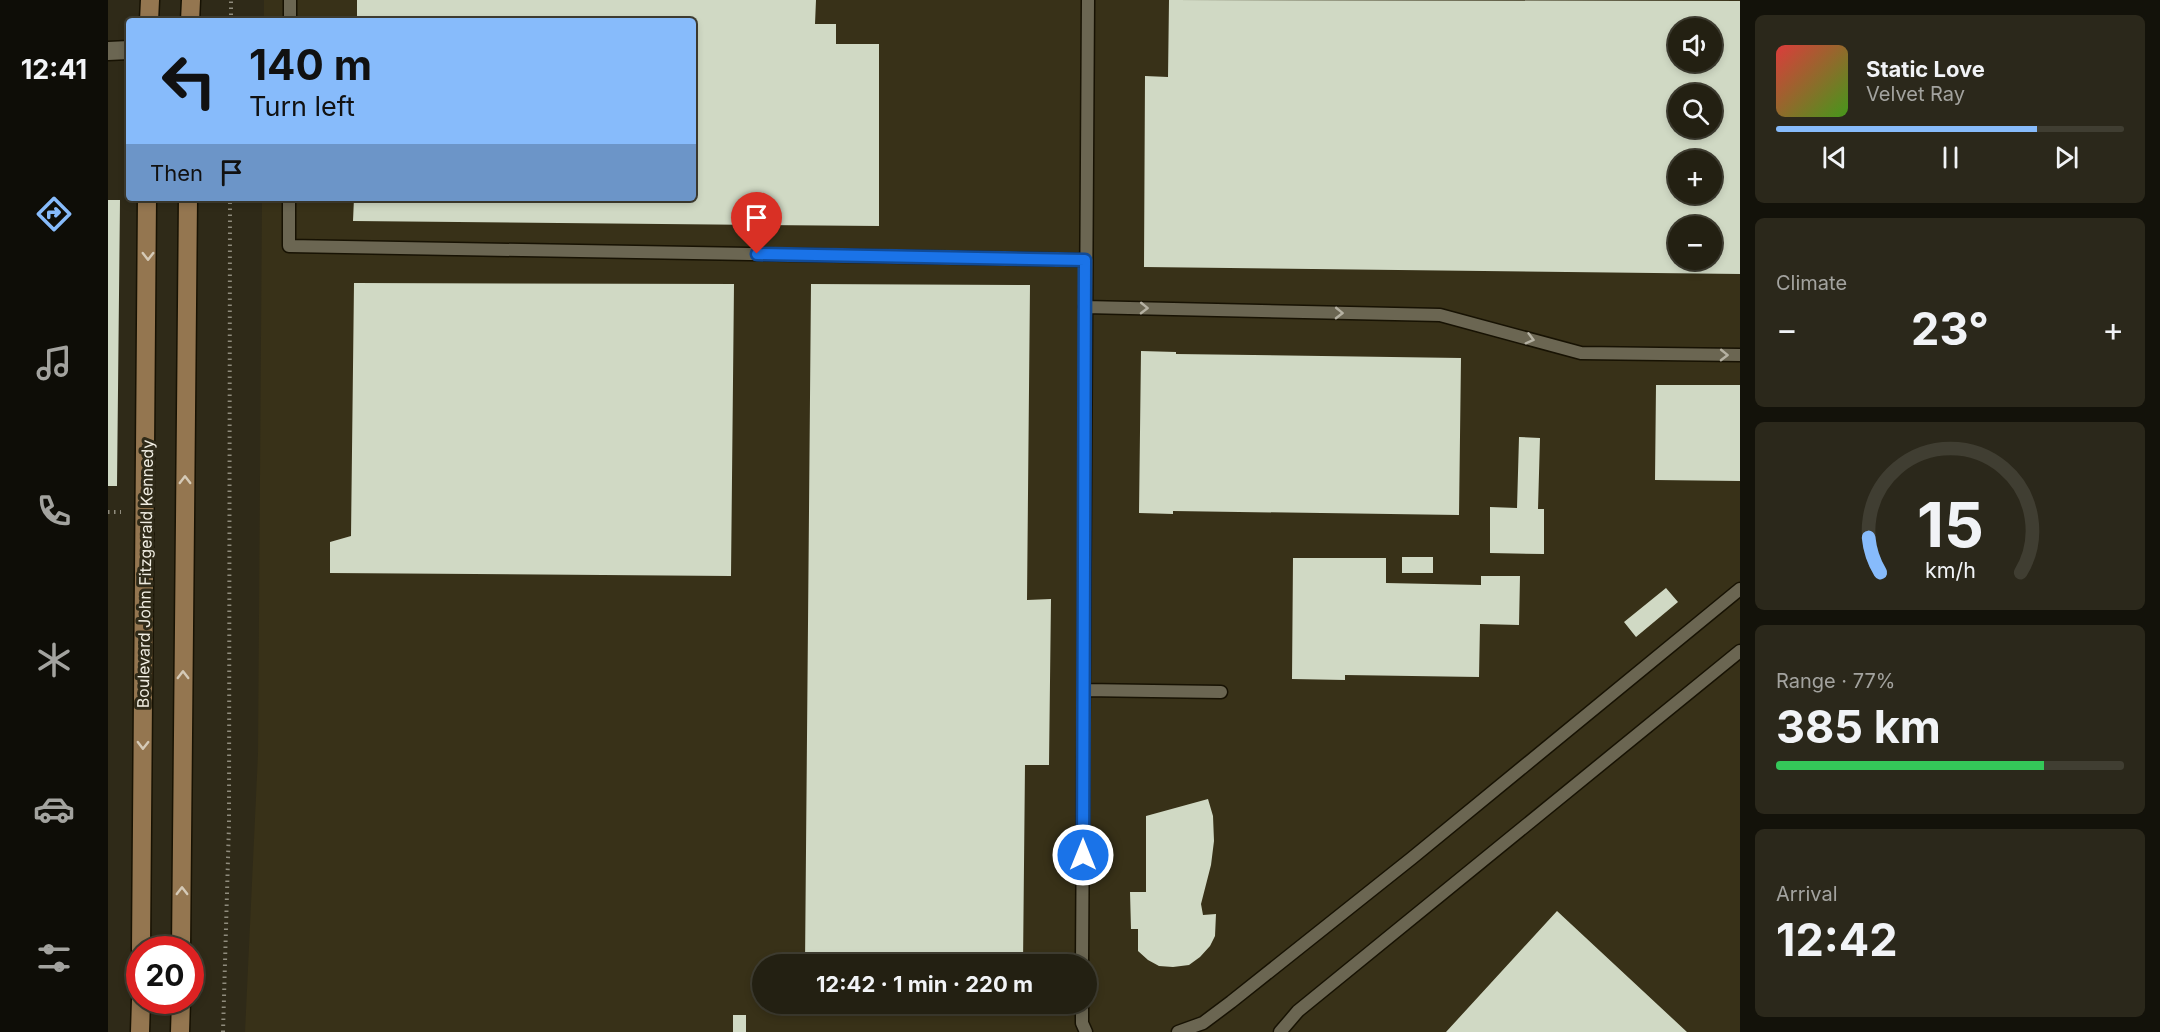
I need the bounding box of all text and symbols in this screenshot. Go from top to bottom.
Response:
map controls [1668,18,1722,270]
button: sound [1668,18,1722,72]
text: 140 m [249,39,372,90]
icon: left [150,42,228,120]
text: 12:41 [21,53,87,86]
text: Static Love [1866,56,1985,82]
text: Velvet Ray [1866,82,1965,106]
button: search [1668,84,1722,138]
text: Turn left [249,90,355,123]
icon: previous [1818,141,1851,174]
icon: pause [1934,141,1967,174]
icon: next [2050,141,2083,174]
button: + [1668,150,1722,204]
icon: arrive [215,156,248,189]
text: Then [150,160,203,186]
pin [731,192,782,254]
icon: directions [33,193,75,235]
icon: arrive [740,201,773,234]
button: − [1668,216,1722,270]
one-way arrow [142,252,154,261]
text: Climate [1776,271,1847,295]
text: 23° [1911,301,1989,356]
one-way arrow [1139,302,1148,315]
one-way arrow [1334,306,1343,319]
text: − [1776,309,1798,349]
text: + [2102,309,2124,349]
one-way arrow [1525,332,1535,345]
icon: music [33,342,75,384]
one-way arrow [1719,349,1728,361]
street label: Boulevard John Fitzgerald Kennedy [133,440,157,708]
one-way arrow [179,476,191,485]
text: 15 [1917,487,1983,562]
icon: phone [33,490,75,532]
text: km/h [1925,557,1975,583]
icon: climate [33,639,75,681]
text: Range · 77% [1776,669,1895,693]
one-way arrow [177,671,190,680]
text: 385 km [1776,699,1941,754]
one-way arrow [137,741,150,750]
icon: car [33,788,75,830]
position arrow [1051,823,1115,887]
text: Arrival [1776,882,1838,906]
one-way arrow [176,887,188,896]
text: 12:42 [1776,912,1898,967]
speed limit sign: 20 [126,936,204,1014]
icon: filters [33,937,75,979]
text: 12:42 · 1 min · 220 m [816,971,1033,997]

